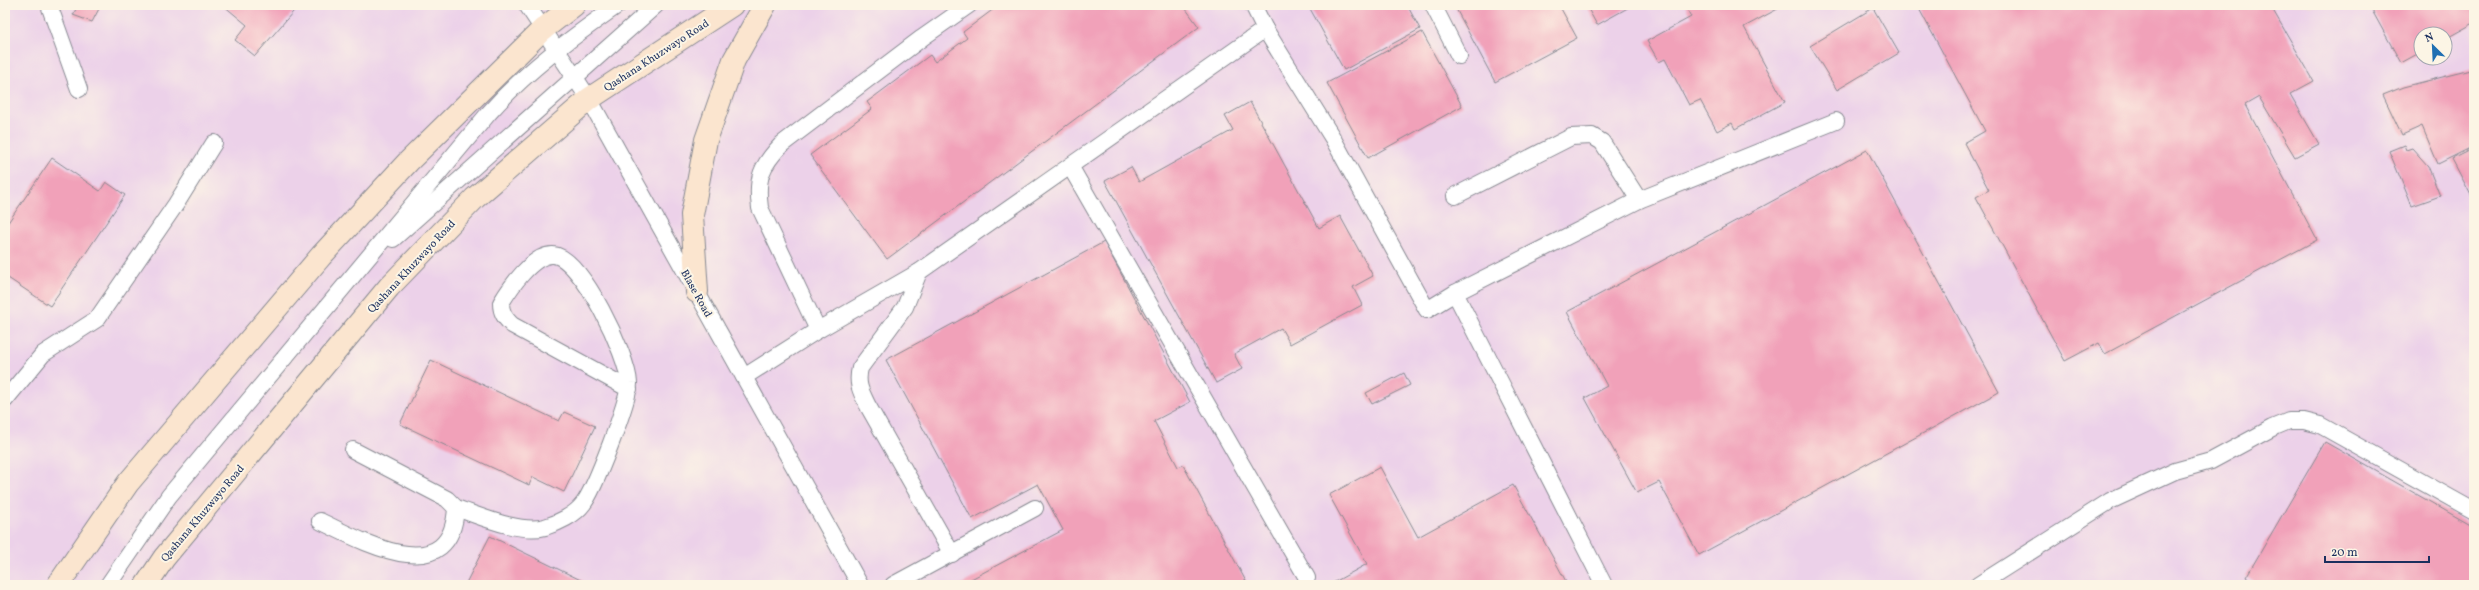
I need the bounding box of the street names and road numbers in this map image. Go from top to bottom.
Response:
street label: Qashana Khuzwayo Road [601,17,712,96]
street label: Qashana Khuzwayo Road [365,217,459,317]
street label: Blase Road [676,267,715,320]
street label: Qashana Khuzwayo Road [158,462,248,566]

